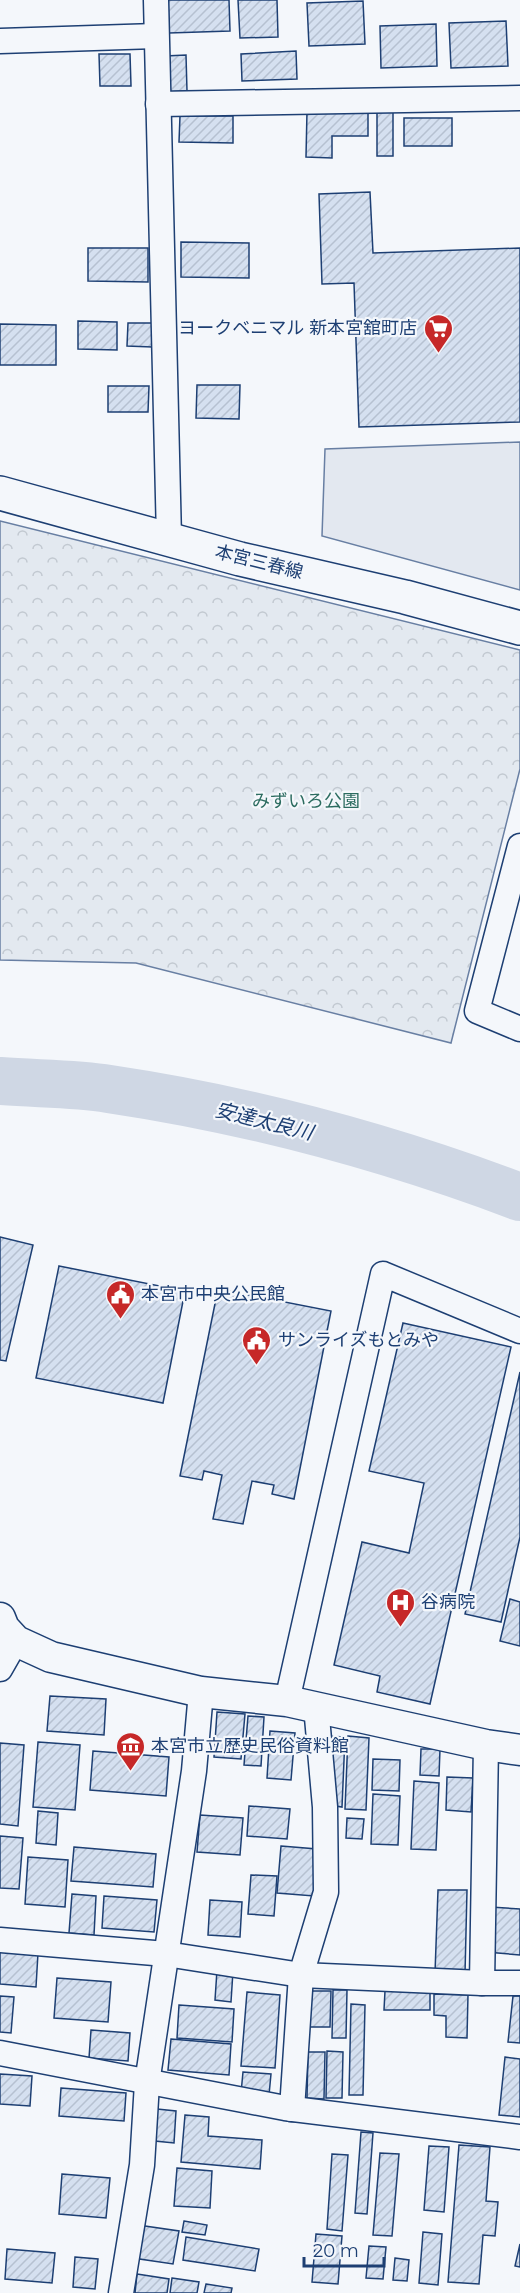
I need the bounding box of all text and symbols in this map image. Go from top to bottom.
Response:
supermarket icon: ヨークベニマル 新本宮舘町店 [422,312,454,354]
place label: ヨークベニマル 新本宮舘町店 [178,317,417,339]
street label: 本宮三春線 [213,540,305,584]
park label: みずいろ公園 [252,790,360,812]
water label: 安達太良川 [213,1097,317,1145]
public building icon: 本宮市中央公民館 [104,1278,136,1320]
place label: 本宮市中央公民館 [141,1283,285,1305]
public building icon: サンライズもとみや [241,1324,273,1366]
place label: サンライズもとみや [278,1329,439,1351]
hospital icon: 谷病院 [384,1586,416,1628]
place label: 谷病院 [421,1591,475,1613]
museum icon: 本宮市立歴史民俗資料館 [114,1730,146,1772]
place label: 本宮市立歴史民俗資料館 [151,1735,349,1757]
scale bar [304,2230,384,2268]
text: 20 m [313,2240,359,2262]

